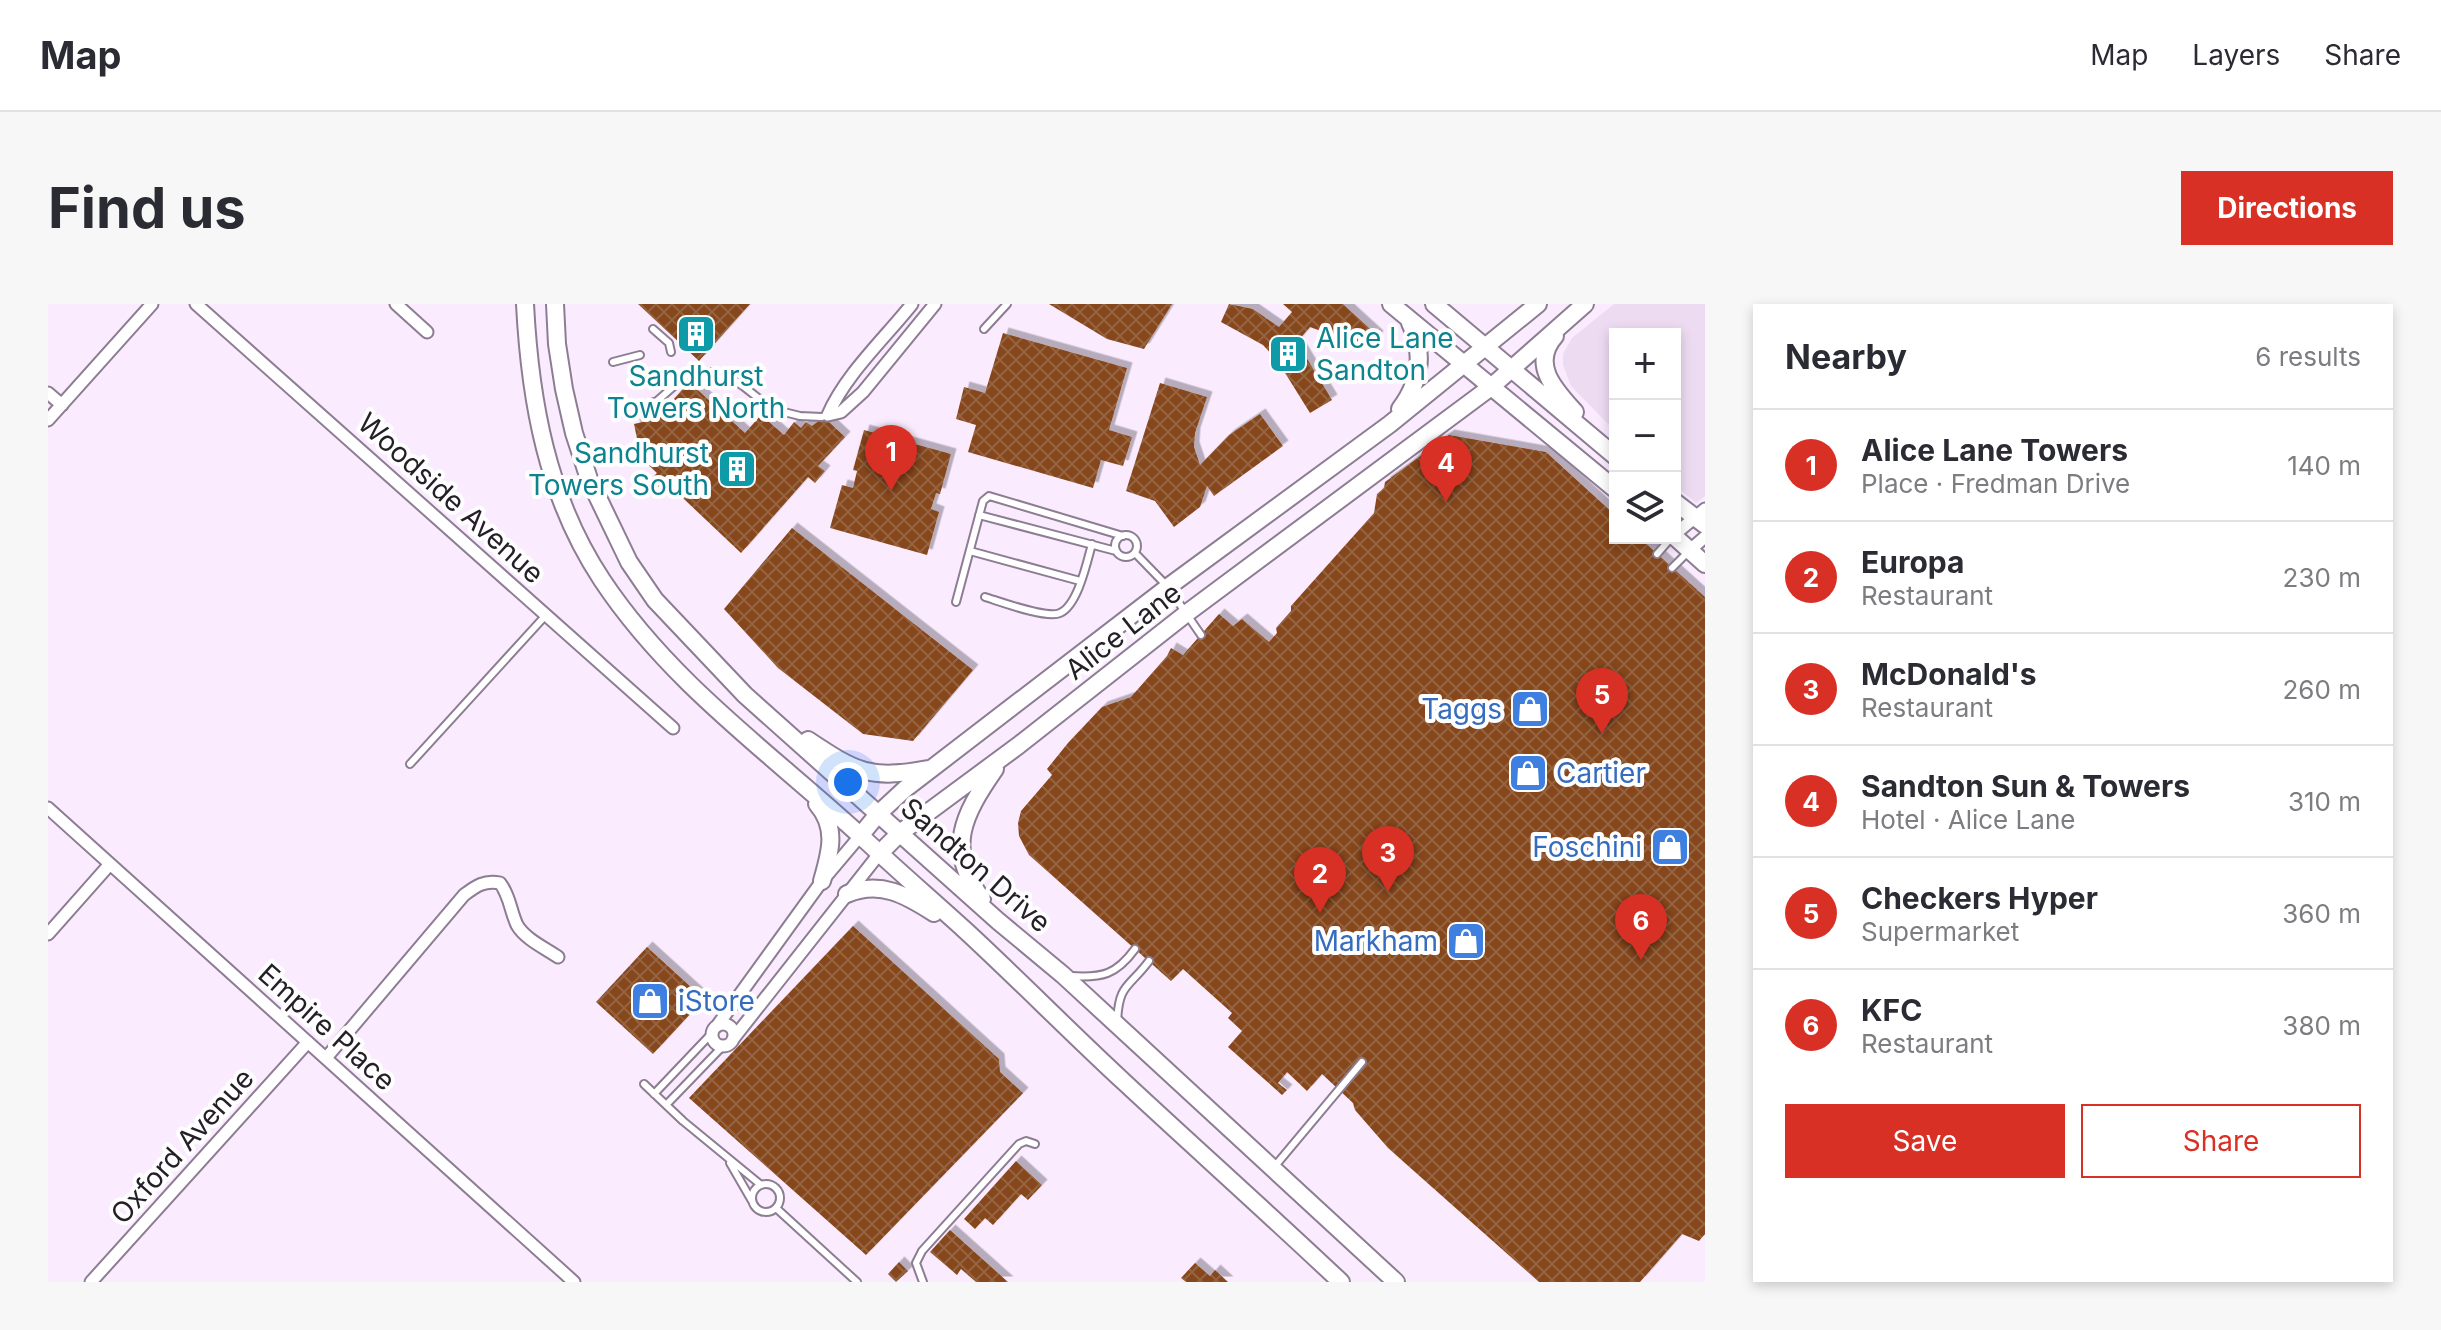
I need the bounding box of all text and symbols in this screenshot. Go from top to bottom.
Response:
text: Map [40,32,121,78]
text: Map [2090,38,2148,72]
text: Layers [2192,38,2280,72]
text: Share [2324,38,2401,72]
button: Directions [2181,171,2393,245]
text: Find us [48,174,246,242]
building icon: Sandhurst Towers North [675,313,717,355]
place label: Alice Lane Sandton [1316,321,1454,387]
map controls [1609,328,1681,544]
button: + [1609,328,1681,400]
building icon: Alice Lane Sandton [1267,333,1309,375]
text: Nearby [1785,336,1907,377]
text: 6 results [2255,341,2361,372]
place label: Sandhurst Towers North [607,359,785,425]
button: − [1609,400,1681,472]
street label: Woodside Avenue [351,406,551,590]
pin: 1 [865,425,917,491]
text: Alice Lane Towers [1861,432,2128,468]
place label: Sandhurst Towers South [528,436,709,502]
pin: 4 [1420,436,1472,502]
building icon: Sandhurst Towers South [716,448,758,490]
text: 1 [1805,450,1817,481]
text: 140 m [2287,450,2361,481]
text: Place · Fredman Drive [1861,468,2130,499]
button: layers [1609,472,1681,544]
text: Europa [1861,544,1964,580]
text: 2 [1803,562,1819,593]
text: 230 m [2283,562,2361,593]
street label: Alice Lane [1058,575,1188,687]
text: Restaurant [1861,580,1993,611]
text: McDonald's [1861,656,2037,692]
pin: 5 [1576,668,1628,734]
text: 3 [1803,674,1819,705]
text: 260 m [2283,674,2361,705]
shop icon: Taggs [1509,688,1551,730]
place label: Taggs [1421,692,1502,726]
text: Restaurant [1861,692,1993,723]
shop icon: Cartier [1507,752,1549,794]
place label: Cartier [1556,756,1646,790]
your location [828,762,868,802]
text: Sandton Sun & Towers [1861,768,2190,804]
text: 4 [1802,786,1820,817]
text: 310 m [2288,786,2361,817]
street label: Sandton Drive [894,791,1058,939]
text: Hotel · Alice Lane [1861,804,2075,835]
pin: 3 [1362,826,1414,892]
shop icon: Foschini [1649,826,1691,868]
place label: Foschini [1532,830,1642,864]
pin: 2 [1294,847,1346,913]
text: Checkers Hyper [1861,880,2098,916]
pin: 6 [1615,894,1667,960]
text: 5 [1803,898,1819,929]
text: 360 m [2282,898,2361,929]
text: Supermarket [1861,916,2019,947]
shop icon: Markham [1445,920,1487,962]
place label: Markham [1314,924,1438,958]
street label: Empire Place [252,957,402,1097]
shop icon: iStore [629,980,671,1022]
place label: iStore [678,984,755,1018]
text: KFC [1861,992,1922,1028]
text: 6 [1803,1010,1819,1041]
text: 380 m [2282,1010,2361,1041]
text: Restaurant [1861,1028,1993,1059]
street label: Oxford Avenue [103,1061,261,1231]
button: Save [1785,1104,2065,1178]
button: Share [2081,1104,2361,1178]

